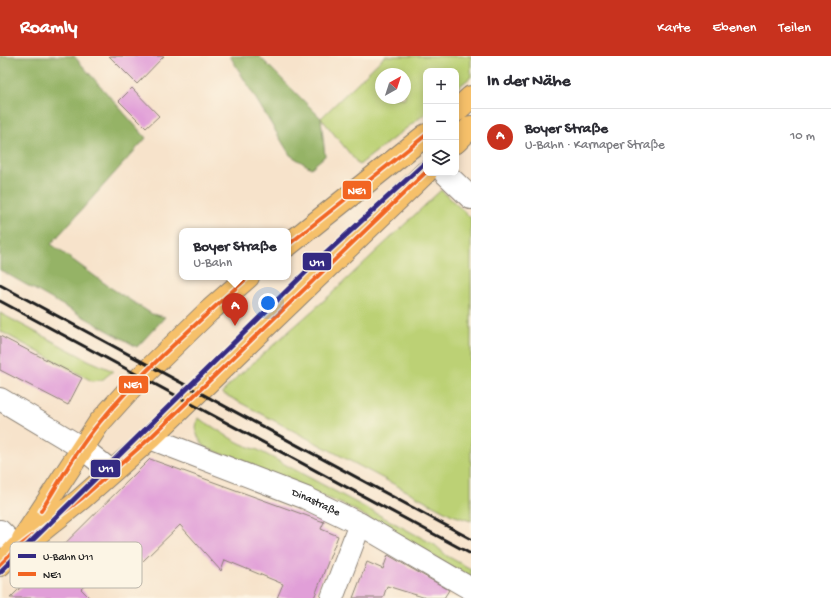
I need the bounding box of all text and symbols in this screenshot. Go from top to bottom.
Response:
text: Roamly [20,17,77,40]
text: Karte [657,20,691,37]
text: Ebenen [713,20,756,37]
text: Teilen [778,20,811,37]
north arrow [375,68,411,104]
map controls [423,68,459,176]
button: + [423,68,459,104]
text: In der Nähe [487,72,570,92]
button: − [423,104,459,140]
text: Boyer Straße [525,120,608,138]
text: A [496,129,504,144]
text: 10 m [790,129,815,144]
text: U-Bahn · Karnaper Straße [525,138,665,153]
button: layers [423,140,459,176]
line badge: NE1 [342,180,372,200]
text: NE1 [348,186,366,198]
popup [179,228,291,280]
text: Boyer Straße [193,238,277,256]
line badge: U11 [302,252,332,271]
text: U-Bahn [193,256,232,271]
text: U11 [309,258,325,270]
pin: A [222,293,248,326]
your location [258,293,278,313]
line badge: NE1 [118,375,149,394]
text: NE1 [124,380,142,392]
line badge: U11 [90,459,121,478]
text: U11 [98,464,114,476]
street label: Dinastraße [289,487,342,520]
legend [10,542,142,588]
text: U-Bahn U11 [43,552,94,564]
text: NE1 [43,570,61,582]

